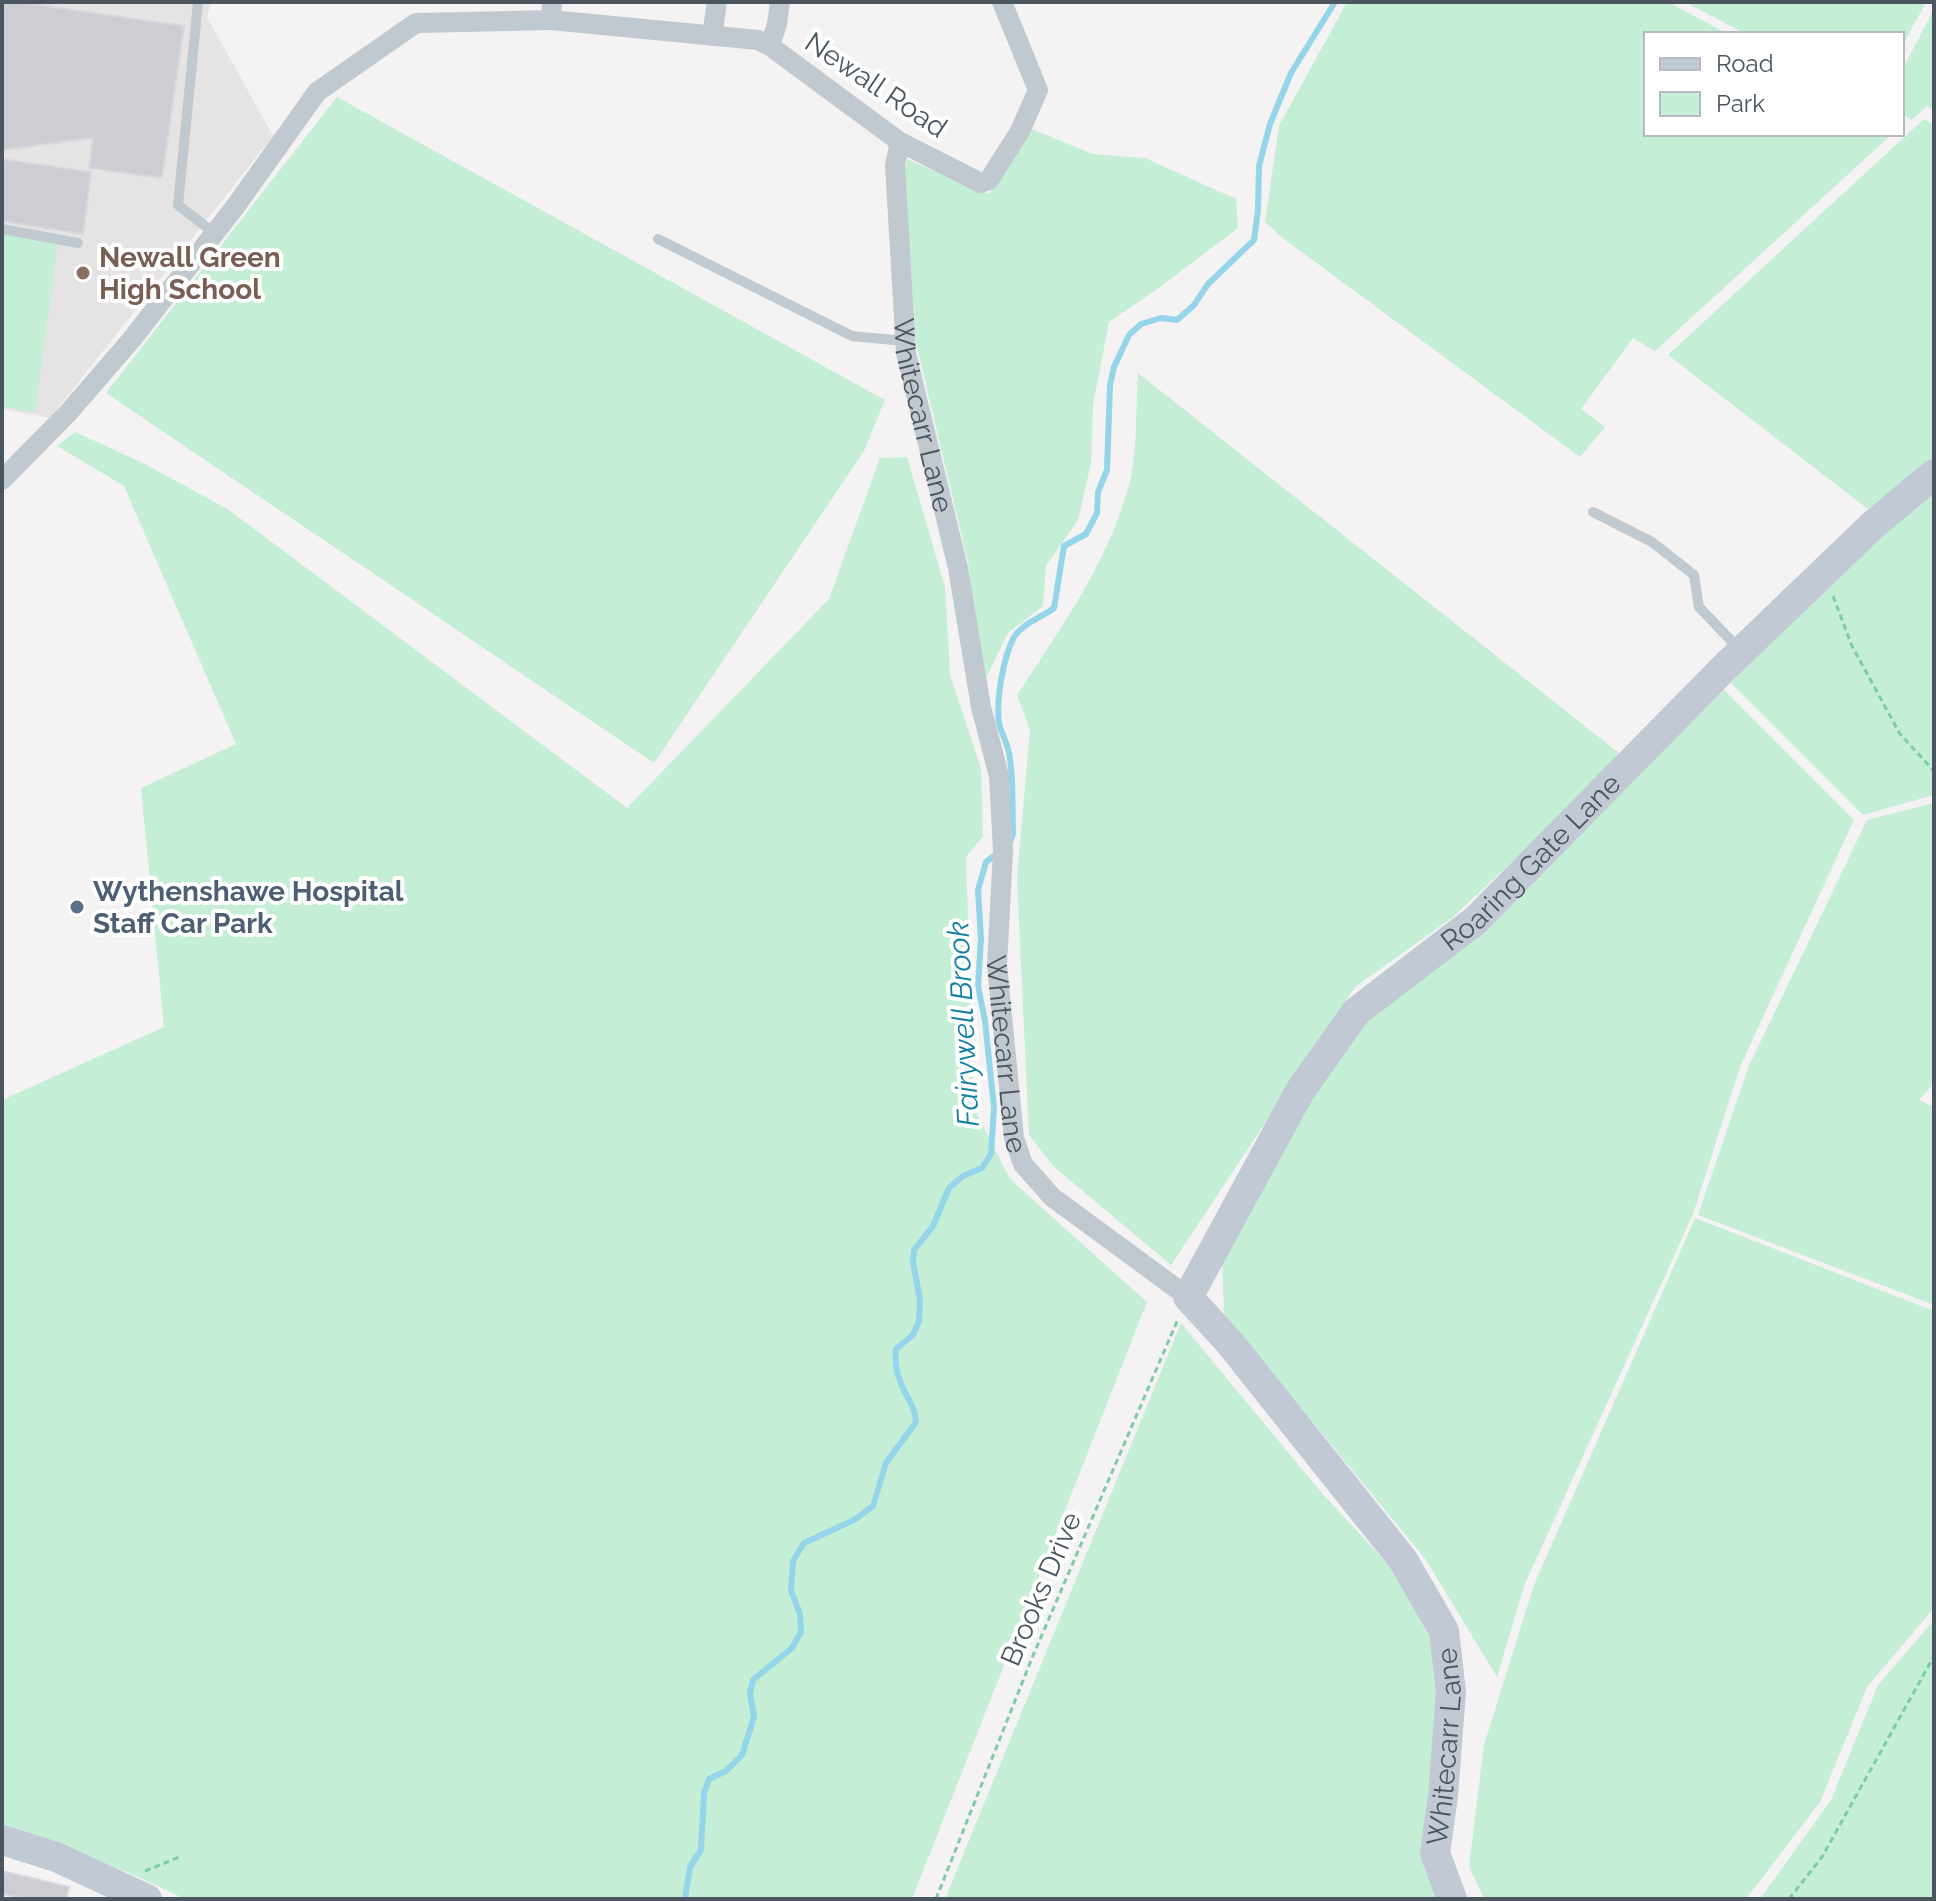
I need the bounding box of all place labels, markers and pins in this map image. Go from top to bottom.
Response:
place label: Newall Green High School [99,241,281,306]
marker: Newall Green High School [74,264,92,282]
place label: Wythenshawe Hospital Staff Car Park [93,875,404,940]
marker: Wythenshawe Hospital Staff Car Park [68,898,86,916]

